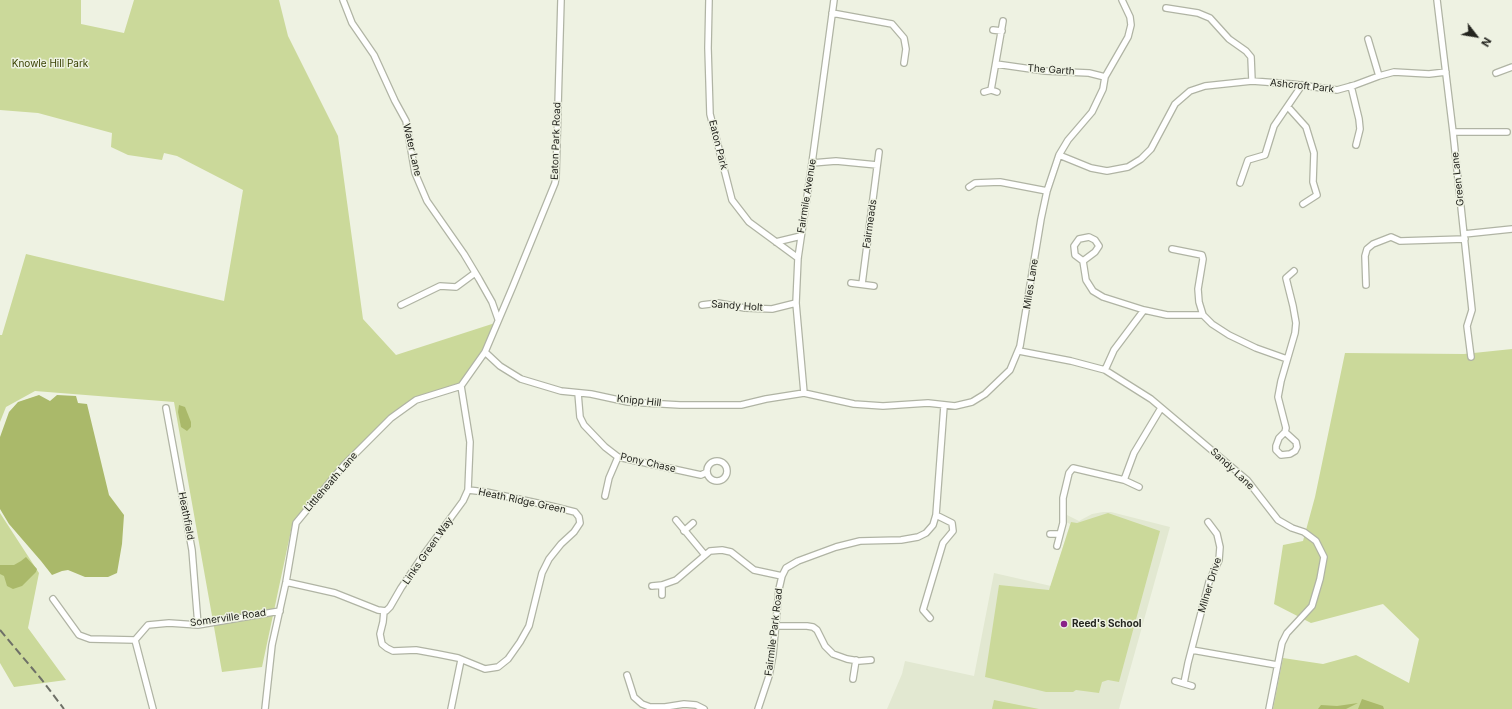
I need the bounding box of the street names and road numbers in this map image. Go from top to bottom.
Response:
street label: The Garth [1027,62,1075,78]
street label: Ashcroft Park [1269,77,1335,95]
street label: Eaton Park Road [549,102,563,180]
street label: Eaton Park [706,119,730,171]
street label: Water Lane [400,123,424,177]
street label: Green Lane [1449,151,1467,207]
street label: Fairmile Avenue [795,158,819,234]
street label: Fairmeads [861,199,879,249]
street label: Miles Lane [1021,258,1041,310]
street label: Sandy Holt [711,298,763,314]
street label: Knipp Hill [616,393,662,409]
street label: Sandy Lane [1208,446,1256,492]
street label: Littleheath Lane [302,450,360,514]
street label: Pony Chase [619,451,677,475]
street label: Heath Ridge Green [477,486,567,516]
street label: Heathfield [175,491,197,541]
street label: Links Green Way [400,515,456,587]
street label: Milner Drive [1196,556,1224,614]
street label: Fairmile Park Road [763,587,785,677]
street label: Somerville Road [189,607,267,629]

